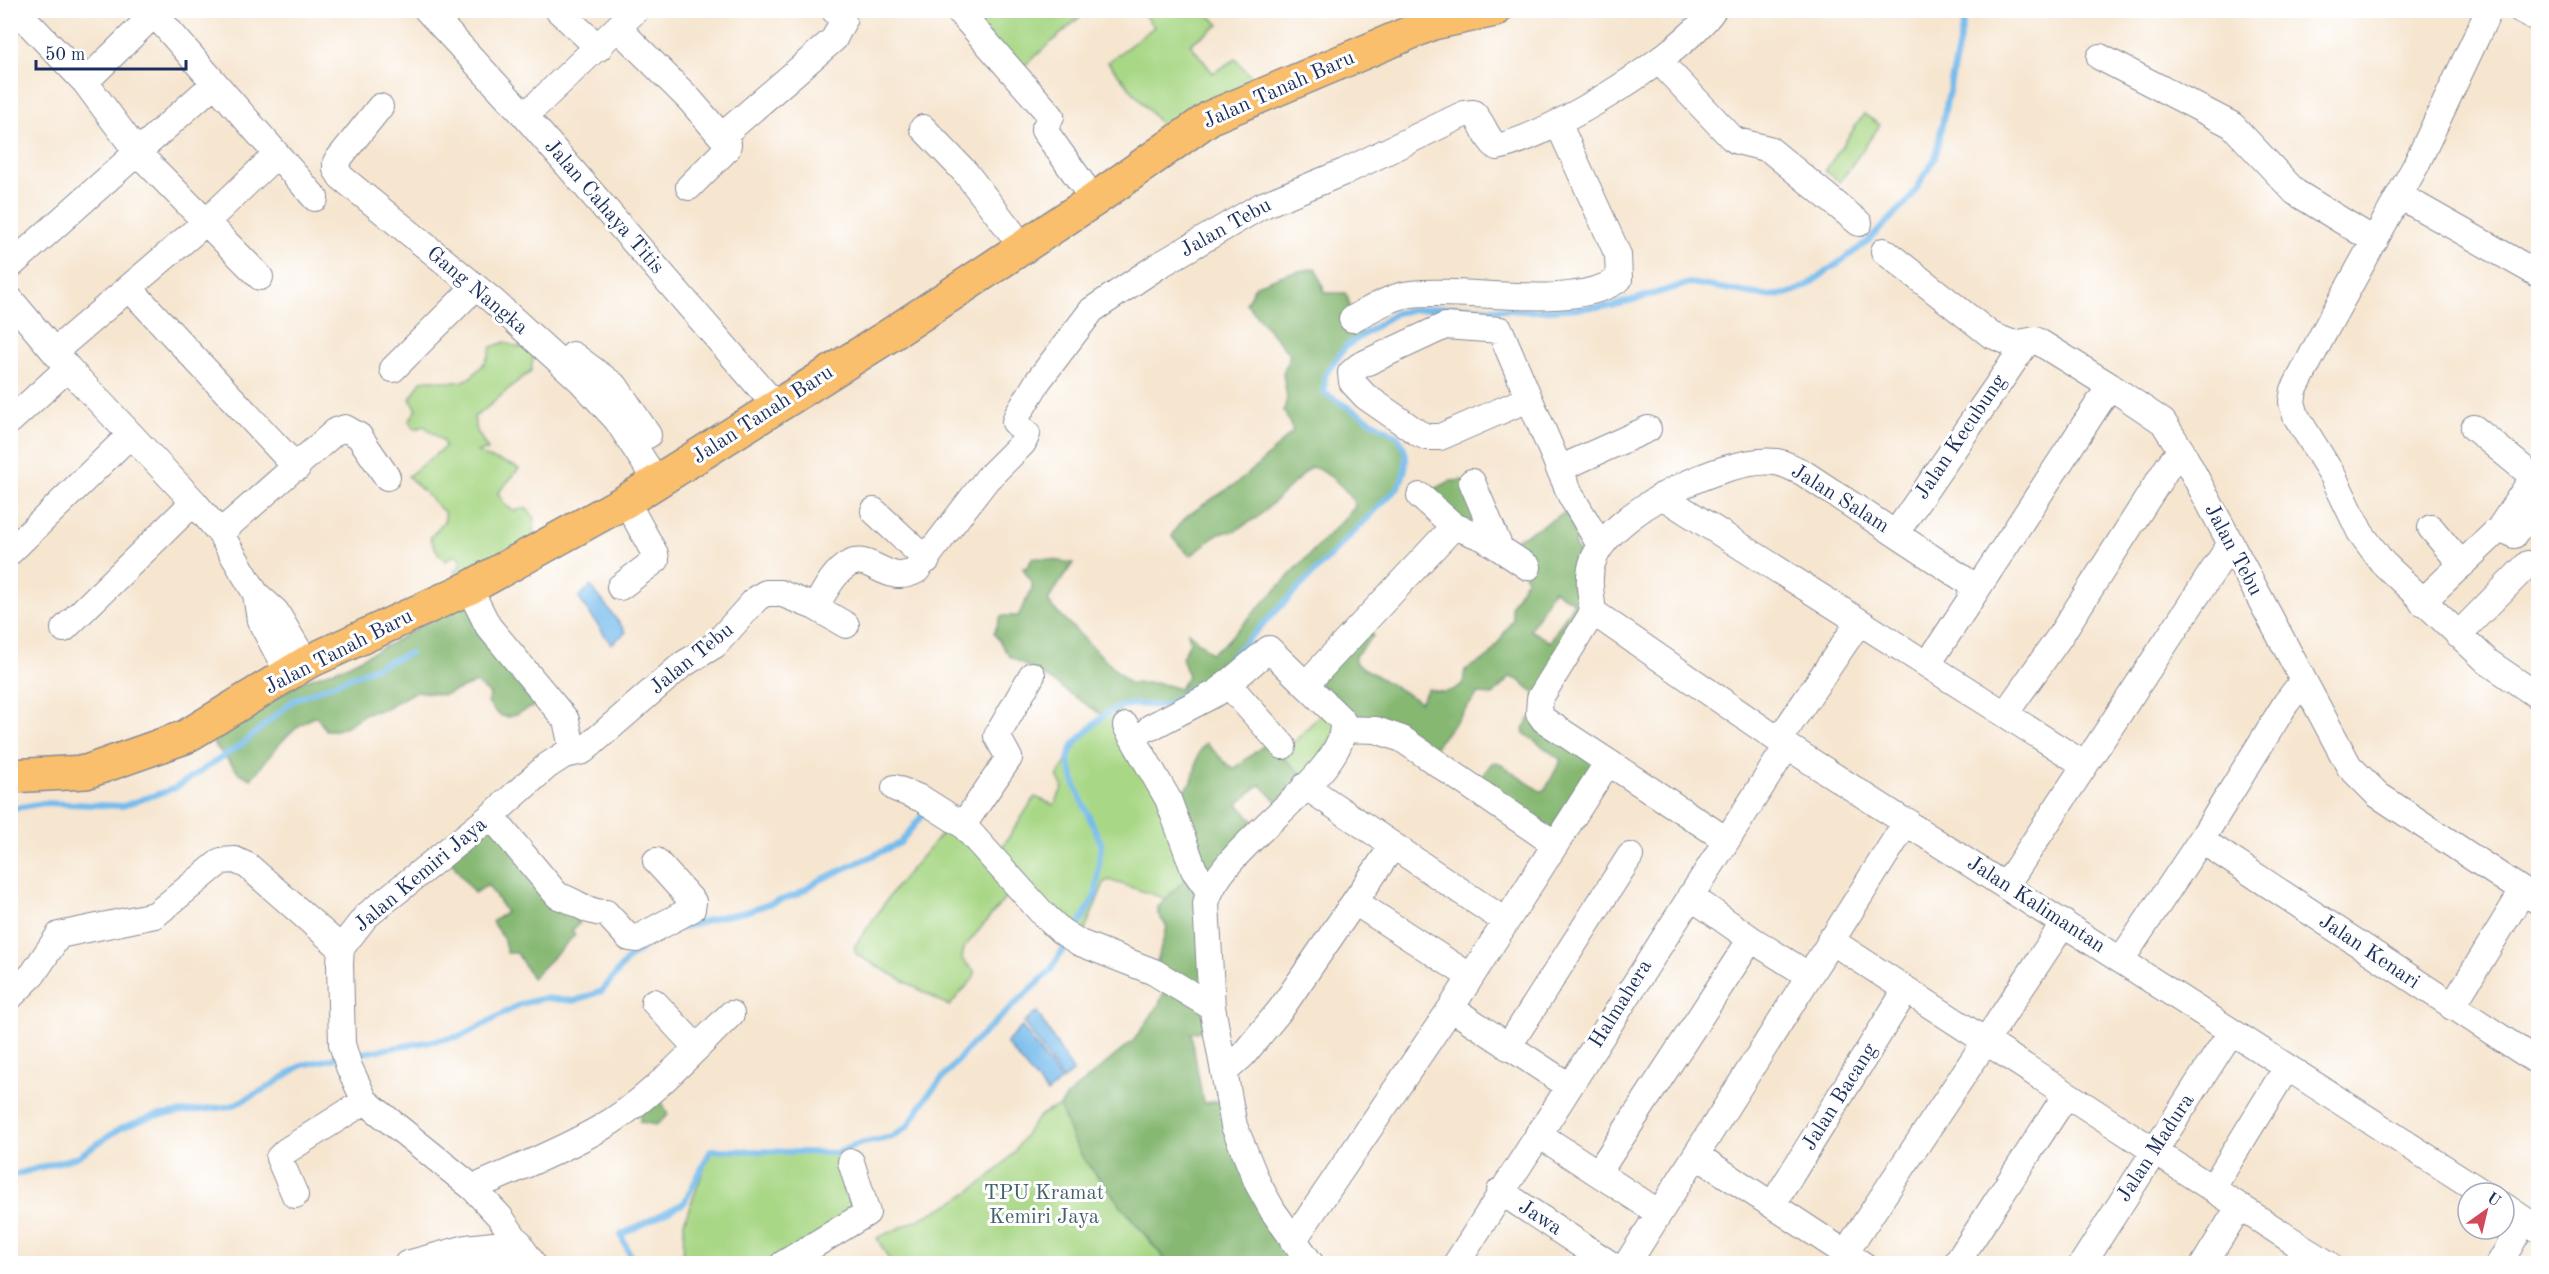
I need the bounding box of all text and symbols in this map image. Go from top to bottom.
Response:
scale bar [36,33,186,71]
text: 50 m [45,46,85,64]
street label: Jalan Tanah Baru [1200,47,1358,133]
street label: Jalan Cahaya Titis [540,136,668,278]
street label: Jalan Tebu [1177,195,1275,261]
street label: Gang Nangka [423,243,531,339]
street label: Jalan Tanah Baru [689,362,837,468]
street label: Jalan Kecubung [1912,370,2011,503]
street label: Jalan Salam [1787,461,1893,537]
street label: Jalan Tebu [2200,501,2266,599]
street label: Jalan Tanah Baru [262,606,416,698]
street label: Jalan Tebu [646,619,738,699]
street label: Jalan Kemiri Jaya [351,814,491,936]
street label: Jalan Kalimantan [1963,853,2109,957]
street label: Jalan Kenari [2315,911,2423,993]
street label: Halmahera [1586,956,1656,1052]
street label: Jalan Bacang [1799,1039,1882,1154]
street label: Jalan Madura [2113,1090,2199,1206]
north arrow [2456,1181,2516,1241]
park label: TPU Kramat Kemiri Jaya [984,1183,1104,1228]
text: U [2484,1190,2503,1211]
street label: Jawa [1514,1196,1566,1240]

